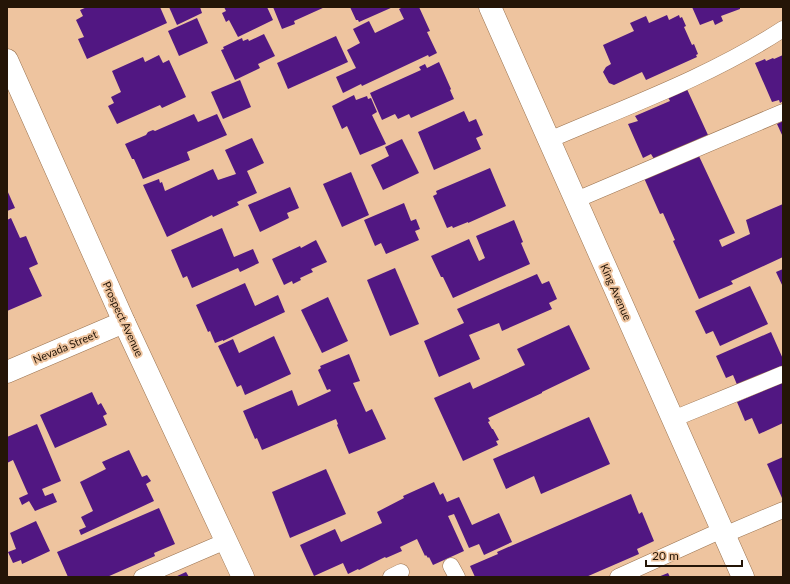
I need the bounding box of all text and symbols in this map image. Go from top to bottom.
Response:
street label: King Avenue [598,261,635,322]
street label: Prospect Avenue [100,279,147,359]
street label: Nevada Street [31,327,99,366]
scale bar [646,542,742,568]
text: 20 m [652,548,679,563]

